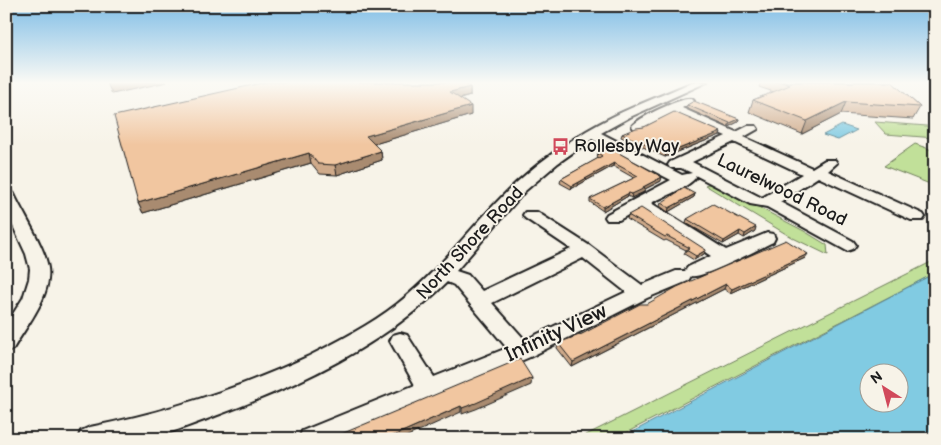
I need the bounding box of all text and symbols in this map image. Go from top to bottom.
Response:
bus stop icon: Rollesby Way [550,136,570,156]
place label: Rollesby Way [574,136,680,157]
street label: Laurelwood Road [714,149,850,231]
street label: North Shore Road [412,182,528,304]
street label: Infinity View [501,299,611,367]
north arrow [858,362,908,412]
text: N [867,368,886,388]

